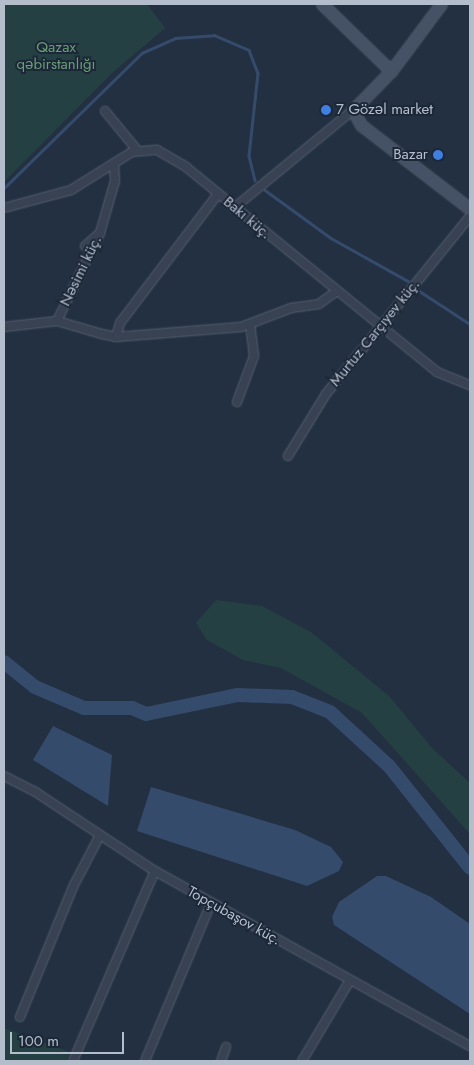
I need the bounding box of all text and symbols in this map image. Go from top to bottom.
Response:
park label: Qazax qəbirstanlığı [16,38,96,73]
place label: 7 Gözəl market [336,101,433,119]
marker: 7 Gözəl market [320,104,332,116]
place label: Bazar [393,146,428,164]
marker: Bazar [432,149,444,161]
street label: Bakı küç. [219,193,275,243]
street label: Nəsimi küç. [56,233,106,309]
street label: Murtuz Carçıyev küç. [326,276,424,390]
street label: Topçubaşov küç. [184,883,284,949]
scale bar [12,1022,126,1054]
text: 100 m [18,1030,59,1052]

